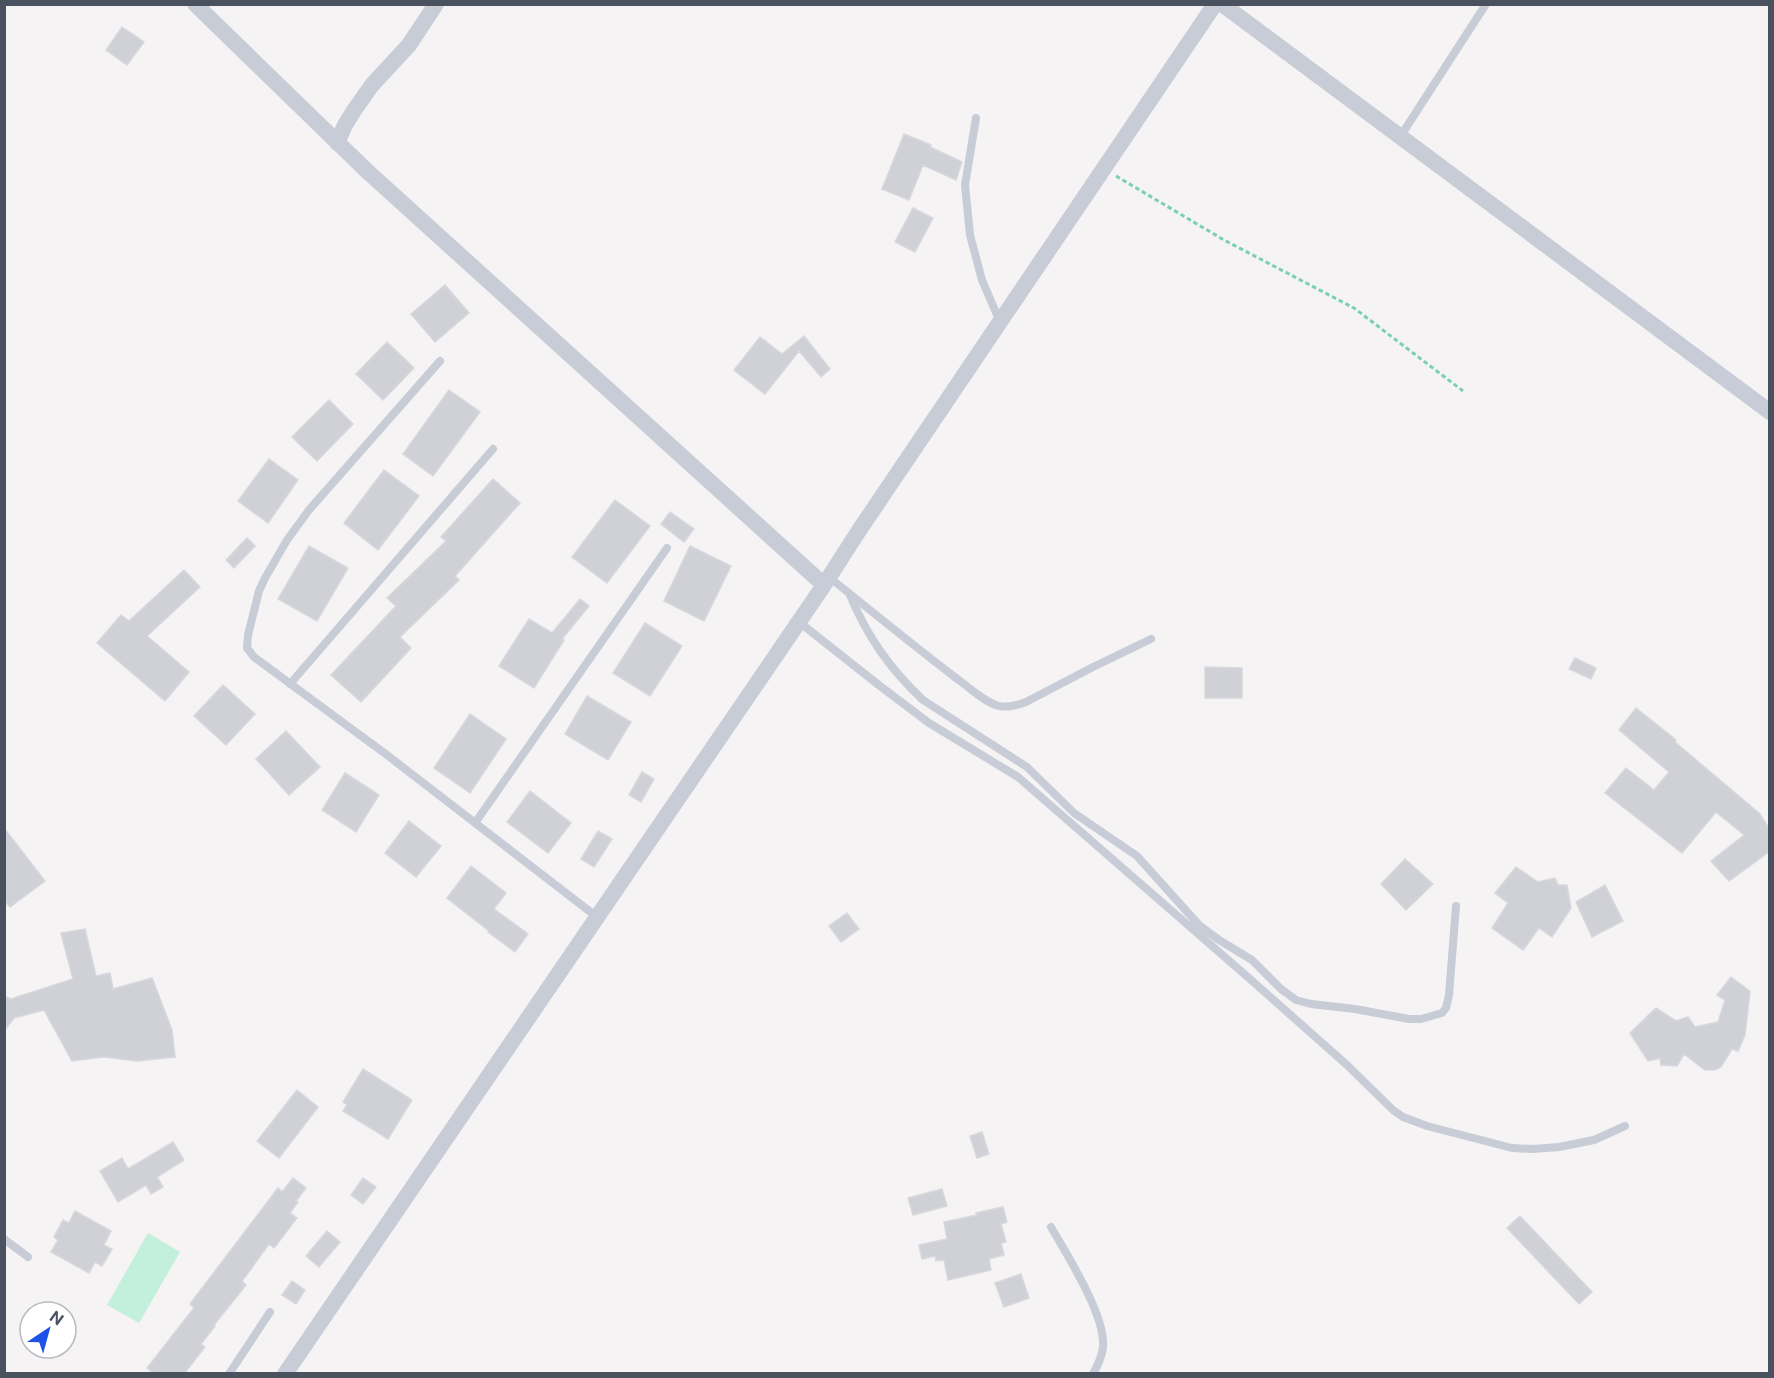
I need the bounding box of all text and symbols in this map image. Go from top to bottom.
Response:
north arrow [18,1300,78,1360]
text: N [46,1307,67,1330]

